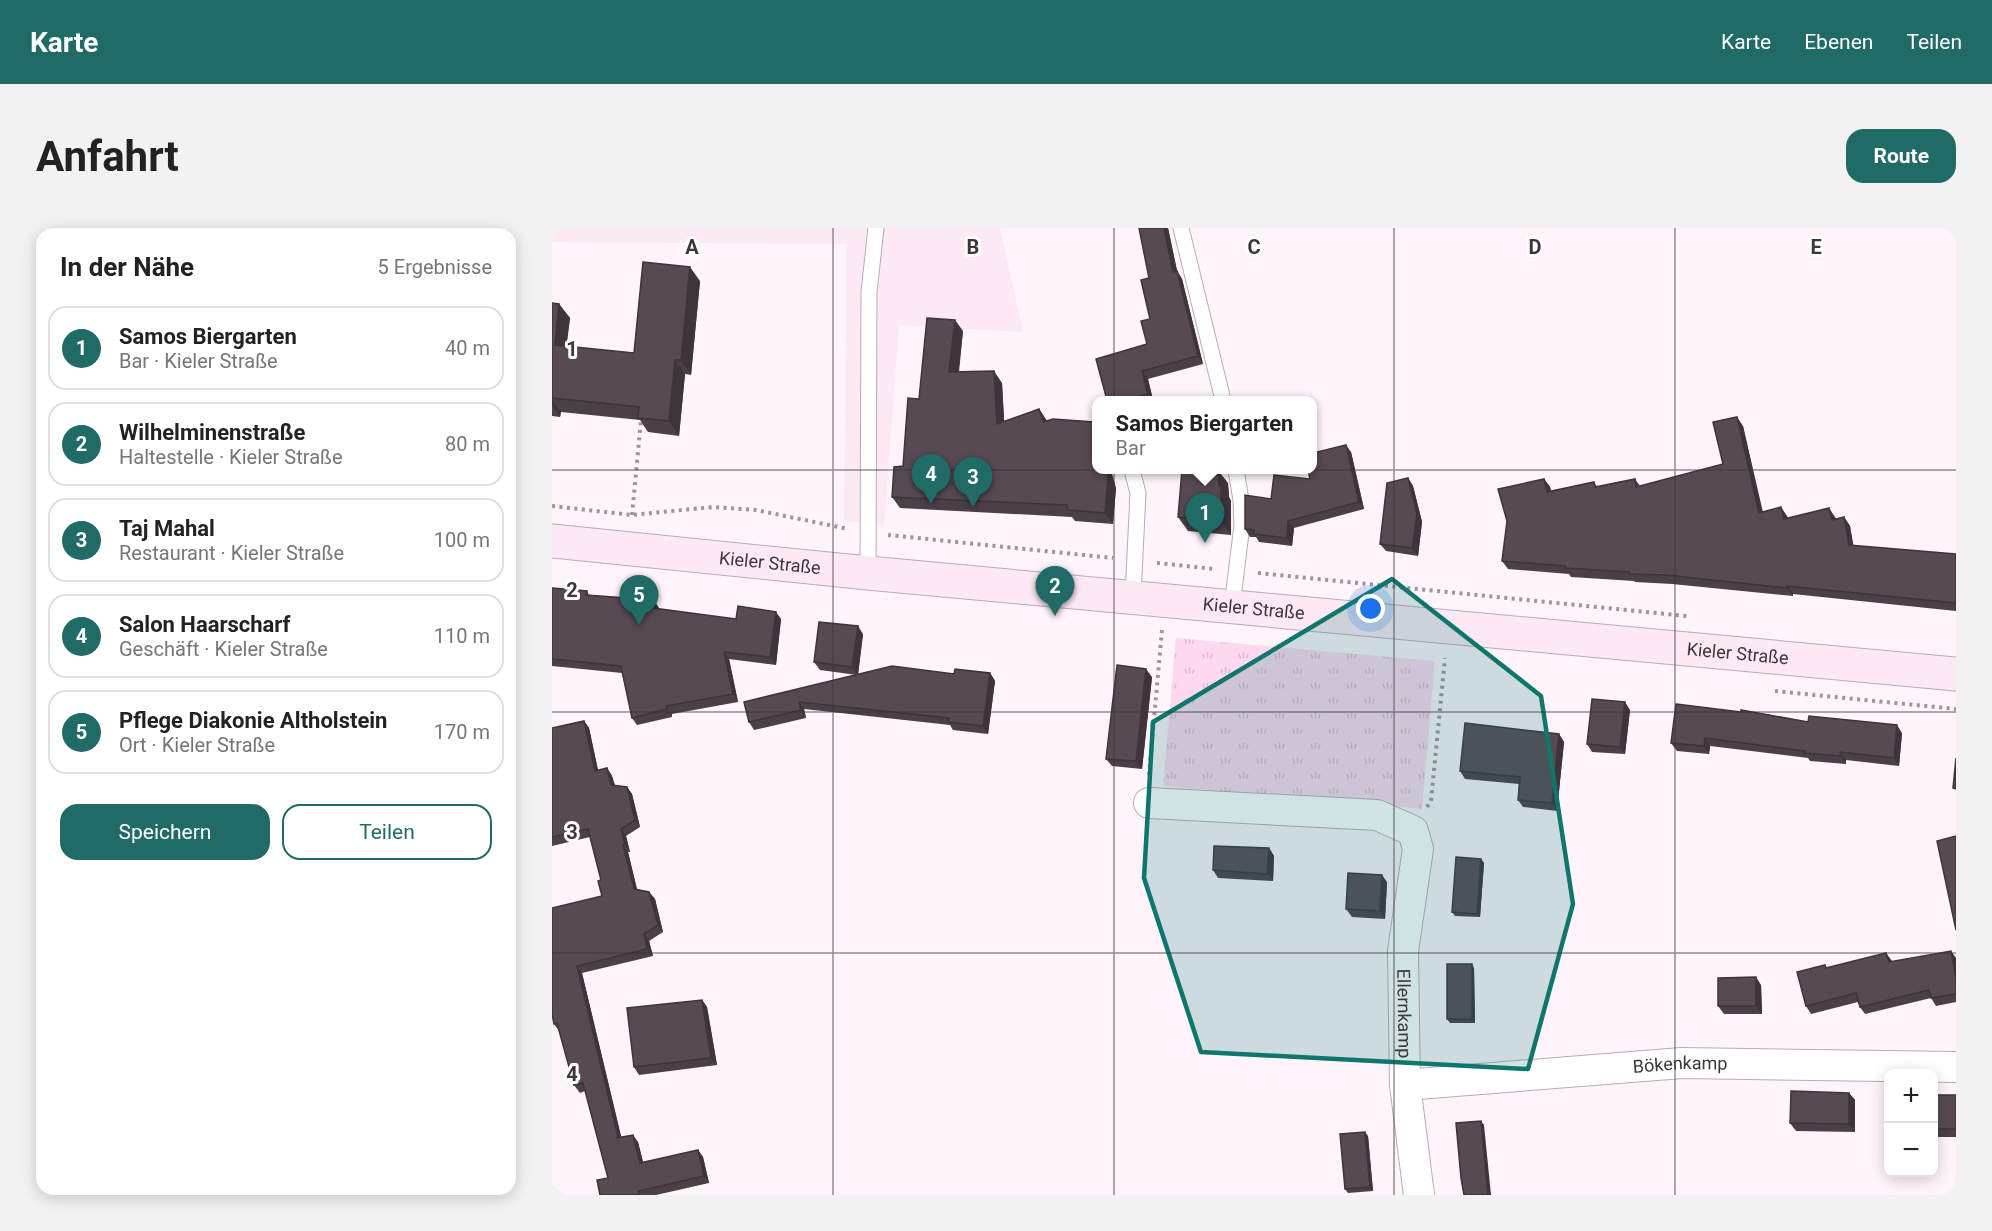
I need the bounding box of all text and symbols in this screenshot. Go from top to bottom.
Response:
text: Karte [30,26,98,59]
text: Karte [1721,30,1771,54]
text: Ebenen [1804,30,1873,54]
text: Teilen [1906,30,1962,54]
button: Route [1846,129,1956,183]
text: Anfahrt [36,132,179,181]
text: A [685,235,699,259]
text: B [967,235,979,259]
text: C [1247,235,1261,259]
text: D [1529,235,1542,259]
text: E [1810,235,1822,259]
text: In der Nähe [60,252,194,282]
text: 5 Ergebnisse [378,255,492,279]
text: Samos Biergarten [119,324,297,349]
text: 1 [76,336,87,360]
text: 40 m [445,336,490,360]
text: 1 [566,337,578,361]
text: Bar · Kieler Straße [119,349,278,373]
popup [1092,396,1317,474]
text: Samos Biergarten [1116,411,1293,436]
text: Wilhelminenstraße [119,420,305,445]
text: 2 [76,432,87,456]
text: 80 m [445,432,490,456]
text: Bar [1116,436,1146,460]
text: Haltestelle · Kieler Straße [119,445,343,469]
pin: 4 [912,454,950,504]
pin: 3 [954,458,992,507]
pin: 1 [1186,494,1224,543]
text: Taj Mahal [119,516,215,541]
text: 3 [76,528,87,552]
text: 100 m [434,528,490,552]
text: Restaurant · Kieler Straße [119,541,344,565]
street label: Kieler Straße [718,547,822,578]
pin: 2 [1036,566,1074,616]
pin: 5 [620,576,658,625]
text: 2 [566,578,578,602]
street label: Kieler Straße [1202,593,1306,623]
your location [1356,594,1385,623]
text: Salon Haarscharf [119,612,290,637]
text: 4 [76,624,87,648]
text: 110 m [434,624,490,648]
text: Geschäft · Kieler Straße [119,637,328,661]
street label: Kieler Straße [1686,638,1790,668]
text: Pflege Diakonie Altholstein [119,708,387,733]
text: 5 [76,720,87,744]
text: 170 m [434,720,490,744]
text: Ort · Kieler Straße [119,733,275,757]
button: Speichern [60,804,270,860]
button: Teilen [282,804,492,860]
text: 3 [566,820,578,844]
street label: Ellernkamp [1393,969,1416,1058]
street label: Bökenkamp [1632,1052,1728,1077]
text: 4 [566,1062,578,1086]
map controls [1884,1069,1938,1177]
button: + [1884,1069,1938,1123]
button: − [1884,1123,1938,1177]

